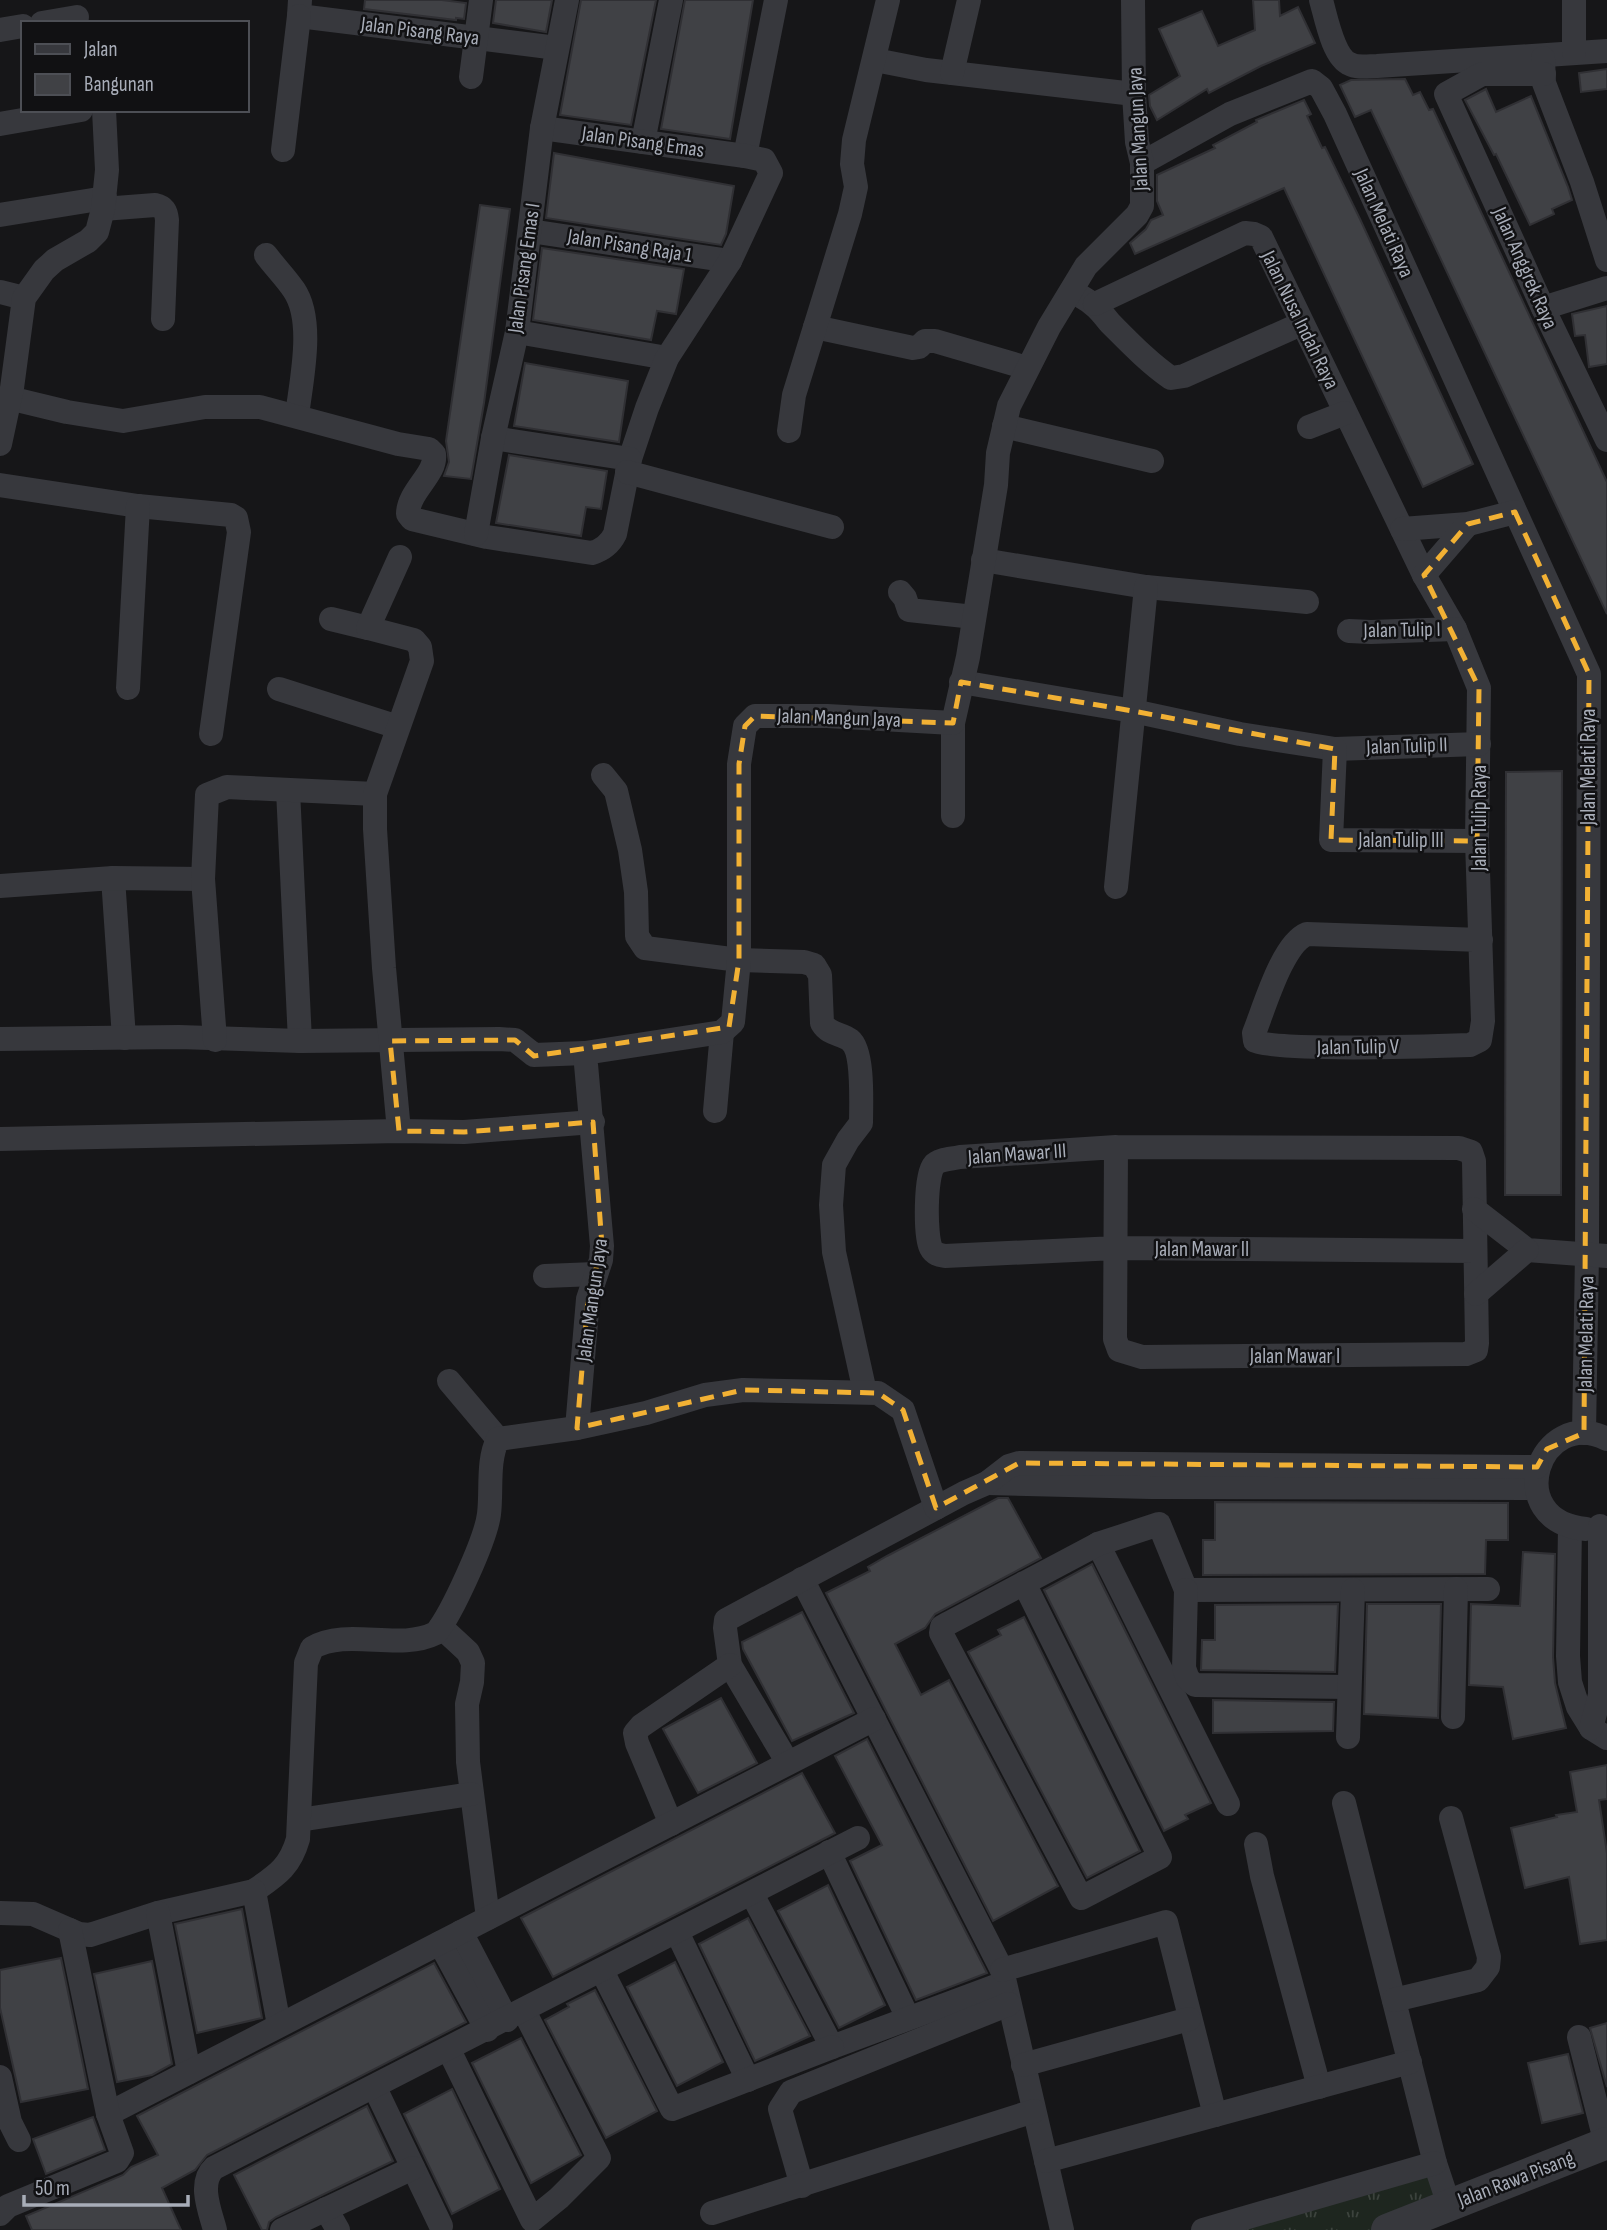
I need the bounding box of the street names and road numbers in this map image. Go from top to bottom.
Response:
street label: Jalan Pisang Raya [358,11,481,51]
street label: Jalan Mangun Jaya [1122,67,1154,192]
street label: Jalan Pisang Emas [579,121,706,163]
street label: Jalan Melati Raya [1348,164,1419,281]
street label: Jalan Pisang Emas I [502,201,545,336]
street label: Jalan Anggrek Raya [1487,202,1563,333]
street label: Jalan Pisang Raja 1 [565,224,695,268]
street label: Jalan Nusa Indah Raya [1255,246,1344,393]
street label: Jalan Tulip I [1362,617,1441,643]
street label: Jalan Mangun Jaya [776,703,901,733]
street label: Jalan Melati Raya [1576,709,1601,826]
street label: Jalan Tulip II [1365,732,1448,760]
street label: Jalan Tulip Raya [1467,765,1492,872]
street label: Jalan Tulip III [1357,828,1444,853]
street label: Jalan Tulip V [1316,1034,1400,1060]
street label: Jalan Mawar III [966,1138,1067,1170]
street label: Jalan Mangun Jaya [571,1237,613,1364]
street label: Jalan Mawar II [1154,1237,1249,1262]
street label: Jalan Melati Raya [1572,1276,1600,1393]
street label: Jalan Mawar I [1249,1344,1340,1369]
street label: Jalan Rawa Pisang [1453,2145,1578,2213]

